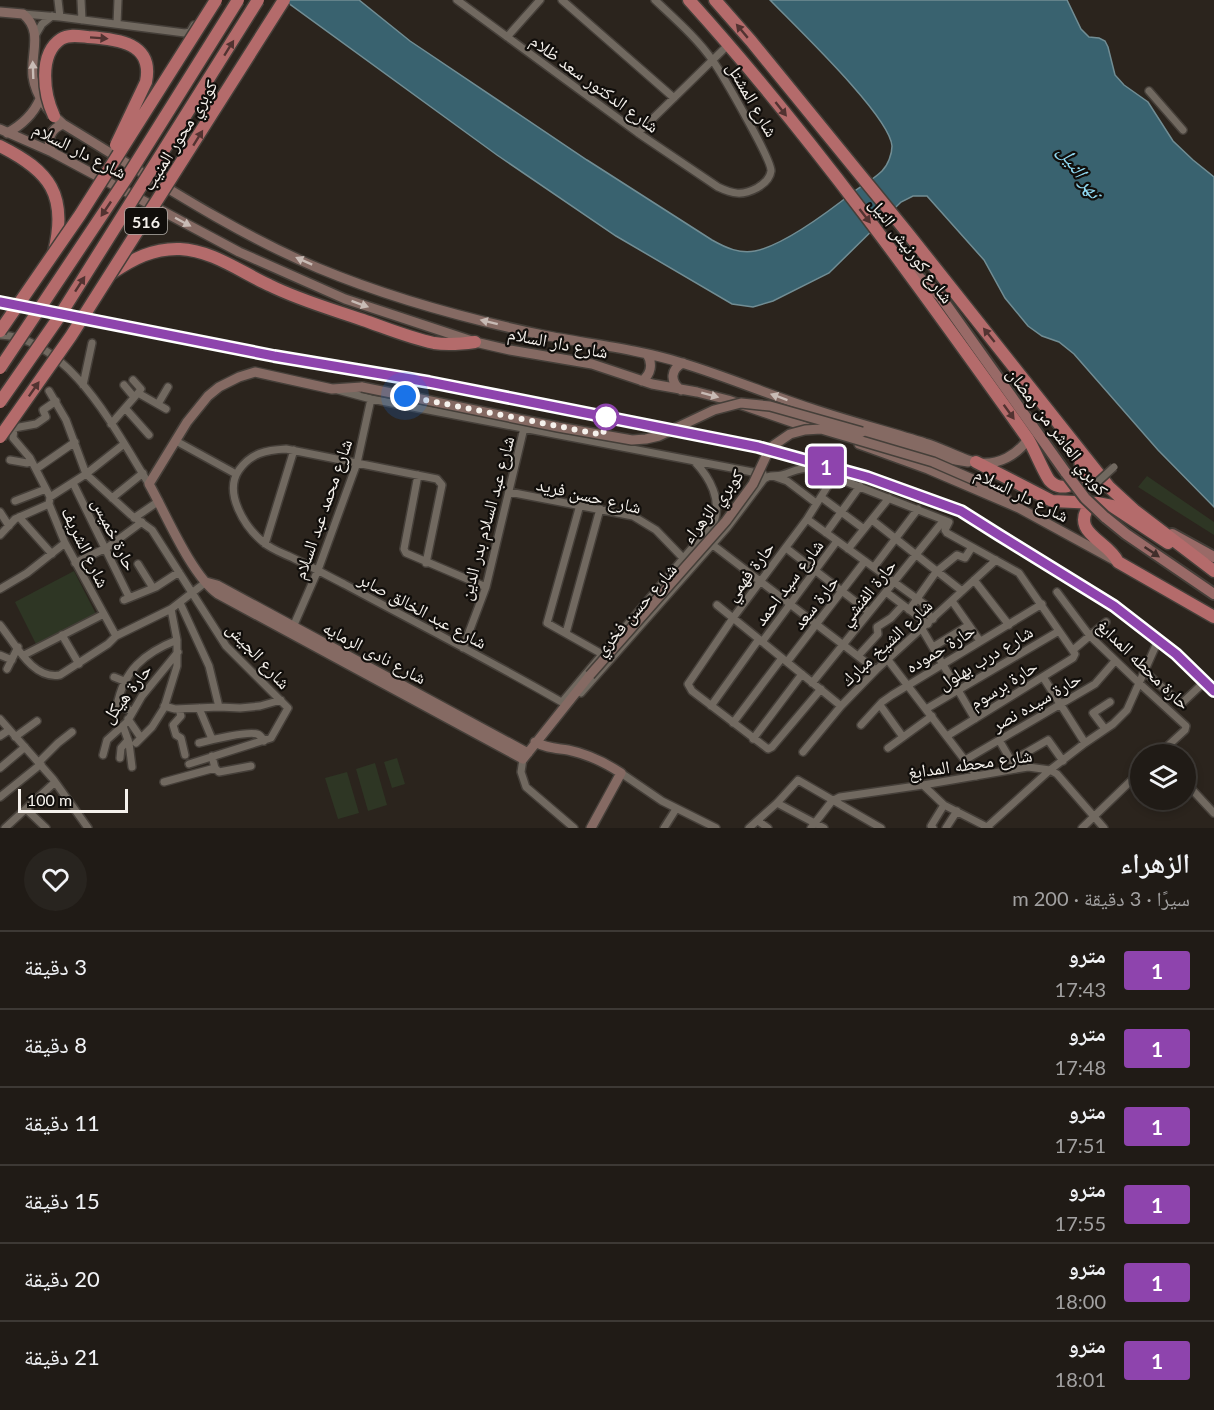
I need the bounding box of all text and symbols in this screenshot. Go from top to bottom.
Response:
one-way arrow [736,23,749,39]
street label: شارع الدكتور سعد ظلام [525,29,664,139]
one-way arrow [89,33,108,42]
one-way arrow [223,40,234,56]
street label: شارع المشتل [722,57,783,141]
one-way arrow [29,60,38,79]
street label: كوبري محور المنيب [136,75,226,197]
one-way arrow [774,101,787,117]
street label: شارع دار السلام [29,117,130,185]
one-way arrow [193,130,204,146]
water label: نهر النيل [1052,140,1110,206]
street label: شارع كورنيش النيل [864,193,959,308]
one-way arrow [101,201,112,217]
road number: 516 [125,208,167,234]
one-way arrow [858,208,870,223]
one-way arrow [175,217,192,227]
one-way arrow [295,256,313,266]
one-way arrow [74,276,85,292]
one-way arrow [351,300,369,310]
one-way arrow [480,317,498,327]
street label: شارع دار السلام [505,321,610,364]
one-way arrow [982,327,995,343]
street label: كوبري العاشر من رمضان [999,362,1114,503]
one-way arrow [28,381,39,397]
your location [390,381,420,411]
one-way arrow [701,391,719,401]
one-way arrow [770,392,788,402]
one-way arrow [1003,403,1015,419]
unlabelled marker [593,404,619,430]
street label: شارع عبد السلام بدر الدين [453,433,520,603]
street label: شارع محمد عبد السلام [288,436,358,583]
line badge: 1 [806,446,846,486]
text: 1 [820,454,832,479]
street label: شارع دار السلام [970,462,1073,528]
street label: كوبري الزهراء [676,464,752,550]
street label: شارع حسن فريد [534,472,644,519]
street label: حارة خميس [87,494,142,575]
street label: شارع الشريف [56,503,115,591]
street label: شارع سيد احمد [749,535,828,630]
street label: حارة فهمي [719,537,782,608]
one-way arrow [1144,546,1160,557]
street label: حارة الفنشي [833,554,904,633]
street label: شارع حسن فخري [589,558,685,663]
street label: شارع عبد الخالق صابر [354,567,491,654]
street label: حارة سعد [787,571,843,633]
street label: شارع الشيخ مبارك [836,594,938,691]
street label: حارة محطه المدابغ [1091,614,1195,715]
street label: شارع نادى الرمايه [319,616,430,689]
street label: شارع الجيش [222,617,296,694]
street label: حارة حموده [901,619,979,677]
street label: شارع درب بهلول [933,620,1037,695]
street label: حارة برسوم [965,654,1042,715]
street label: حارة هيكل [96,659,157,728]
street label: حارة سيده نصر [986,666,1085,736]
street label: شارع محطه المدابغ [907,743,1034,785]
map controls [1130,744,1196,810]
button: layers [1130,744,1196,810]
scale bar [18,786,128,814]
text: 100 m [27,790,72,809]
text: الزهراء [1120,845,1190,879]
button: heart [24,848,87,911]
text: سيرًا · 3 دقيقة · 200 m [1012,886,1190,910]
text: مترو [1068,941,1106,968]
text: 3 دقيقة [24,953,87,980]
text: 1 [1151,958,1163,983]
text: 17:43 [1055,977,1106,1001]
text: مترو [1068,1019,1106,1046]
text: 8 دقيقة [24,1031,87,1058]
text: 1 [1151,1036,1163,1061]
text: 17:48 [1055,1055,1106,1079]
text: مترو [1068,1097,1106,1124]
text: 11 دقيقة [24,1109,100,1136]
text: 1 [1151,1114,1163,1139]
text: 17:51 [1055,1133,1106,1157]
text: مترو [1068,1175,1106,1202]
text: 15 دقيقة [24,1187,100,1214]
text: 1 [1151,1192,1163,1217]
text: 17:55 [1055,1211,1106,1235]
text: مترو [1068,1253,1106,1280]
text: 20 دقيقة [24,1265,100,1292]
text: 1 [1151,1270,1163,1295]
text: 18:00 [1055,1289,1106,1313]
text: مترو [1068,1331,1106,1358]
text: 21 دقيقة [24,1343,100,1370]
text: 1 [1151,1348,1163,1373]
text: 18:01 [1055,1367,1106,1391]

